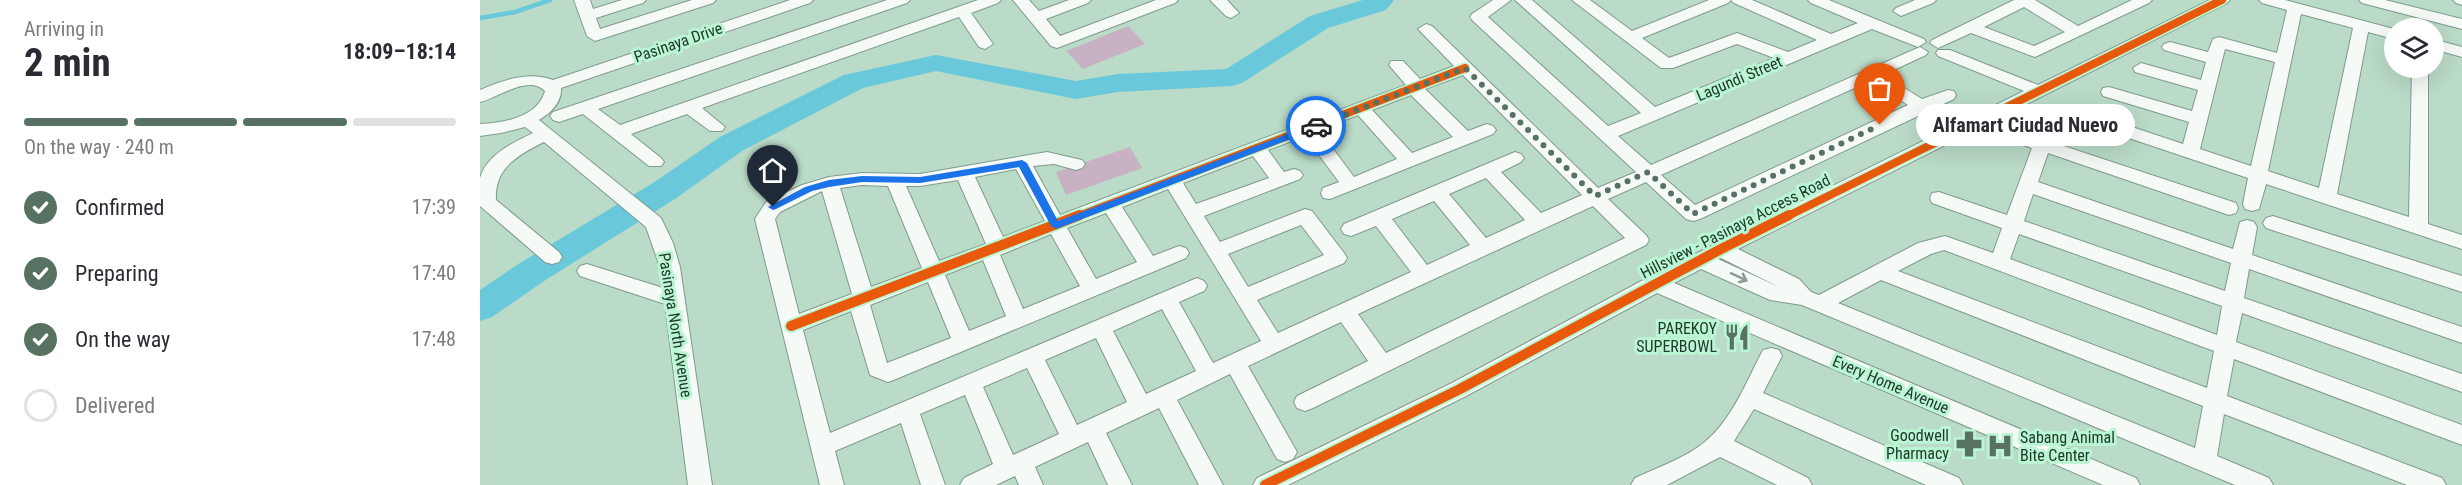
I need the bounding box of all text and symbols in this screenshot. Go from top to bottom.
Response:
text: Arriving in [24,17,104,41]
street label: Pasinaya Drive [631,18,725,67]
map controls [2384,18,2444,78]
button: layers [2384,18,2444,78]
text: 18:09–18:14 [343,39,456,64]
text: 2 min [24,40,111,86]
street label: Lagundi Street [1693,52,1785,105]
pin [1854,63,1905,125]
icon: bag [1863,72,1896,105]
courier [1286,96,1346,156]
callout: Alfamart Ciudad Nuevo [1916,104,2135,146]
icon: car [1300,110,1333,143]
text: Alfamart Ciudad Nuevo [1933,113,2118,137]
text: On the way · 240 m [24,135,174,159]
pin [747,145,798,207]
icon: home [756,154,789,187]
street label: Hillsview - Pasinaya Access Road [1637,170,1833,283]
icon: check [24,191,57,224]
text: Confirmed [75,195,164,220]
text: 17:39 [412,195,456,219]
street label: Pasinaya North Avenue [655,251,696,399]
icon: check [24,257,57,290]
text: Preparing [75,261,159,286]
text: 17:40 [412,261,456,285]
one-way arrow [1730,273,1748,284]
place label: PAREKOY SUPERBOWL [1636,319,1718,356]
restaurant icon: PAREKOY SUPERBOWL [1722,322,1752,352]
icon: check [24,323,57,356]
text: On the way [75,327,170,352]
text: 17:48 [412,327,456,351]
street label: Every Home Avenue [1830,351,1952,418]
text: Delivered [75,393,155,418]
place label: Goodwell Pharmacy [1886,426,1949,463]
place label: Sabang Animal Bite Center [2020,428,2115,465]
pharmacy icon: Goodwell Pharmacy [1954,429,1984,459]
hospital icon: Sabang Animal Bite Center [1985,431,2015,461]

